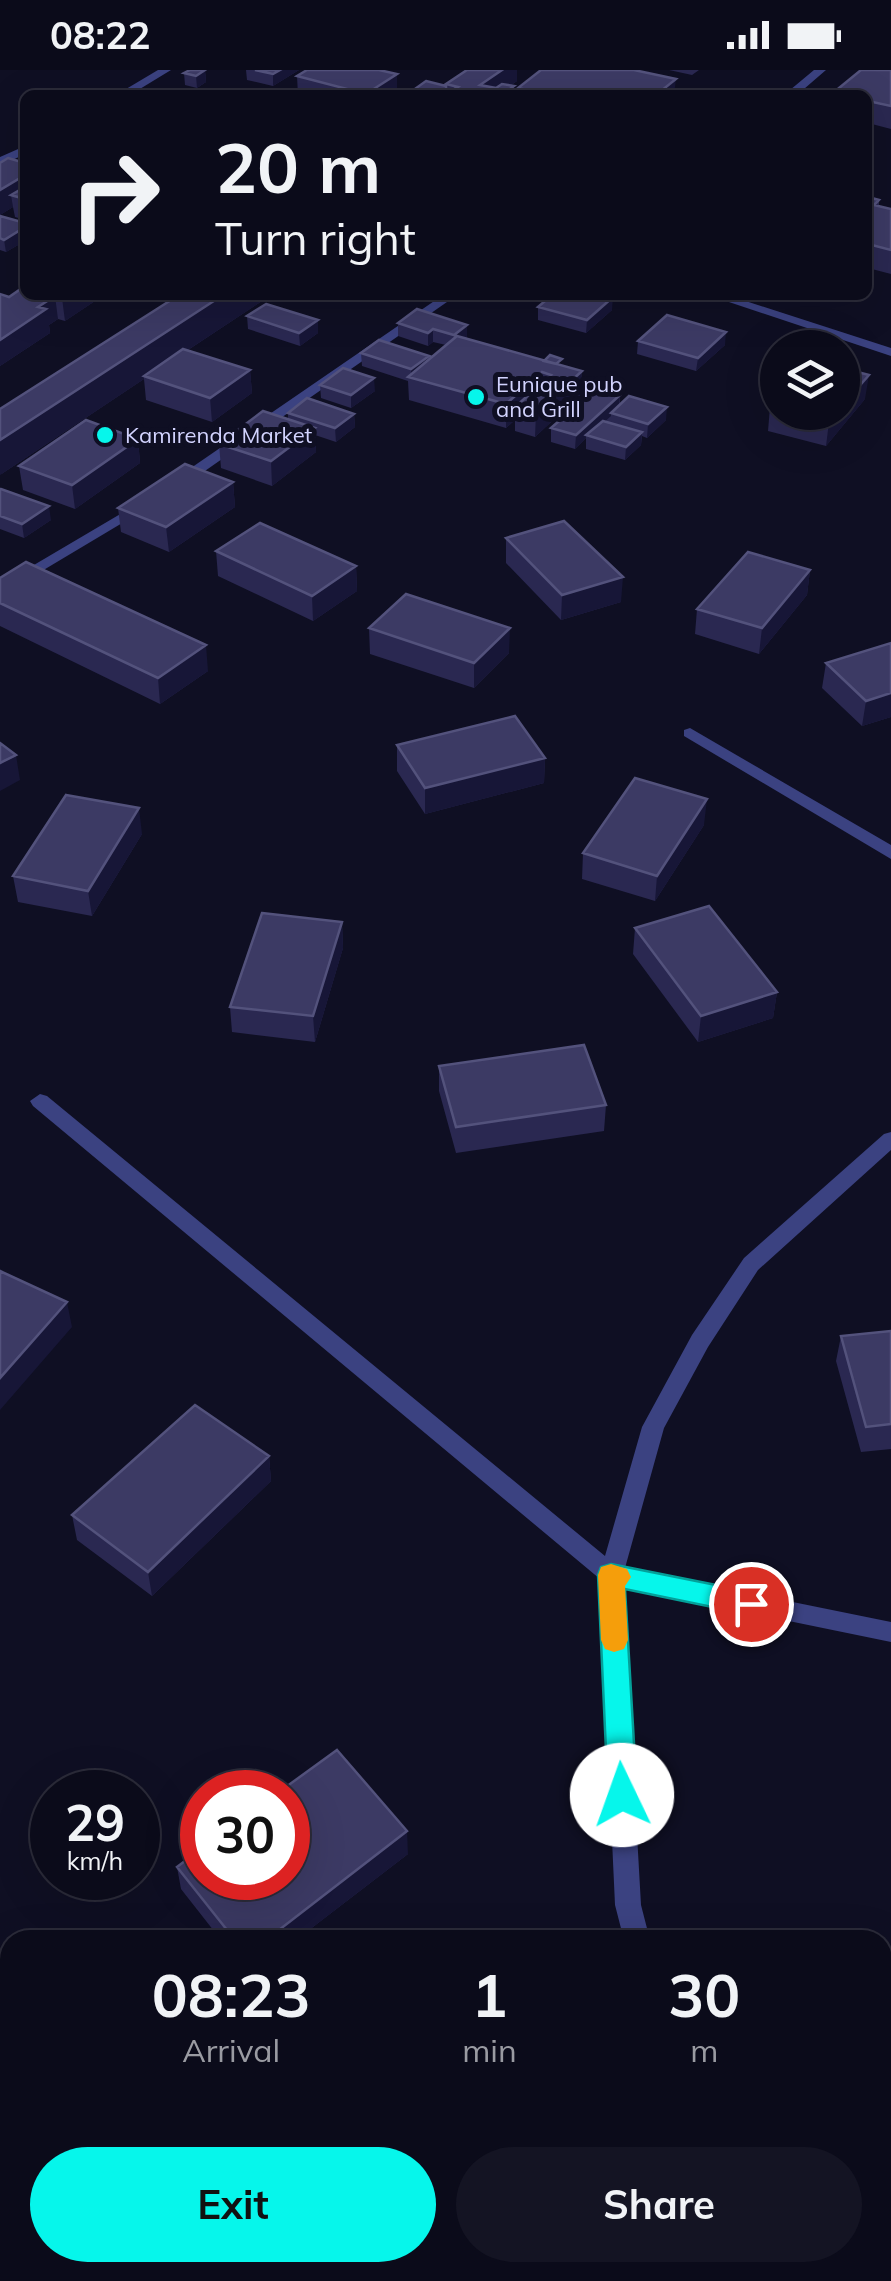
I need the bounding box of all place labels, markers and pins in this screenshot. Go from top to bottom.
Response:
place label: Eunique pub and Grill [496,370,622,423]
marker: Eunique pub and Grill [465,386,487,408]
place label: Kamirenda Market [125,421,313,449]
marker: Kamirenda Market [94,424,116,446]
pin [709,1562,794,1647]

